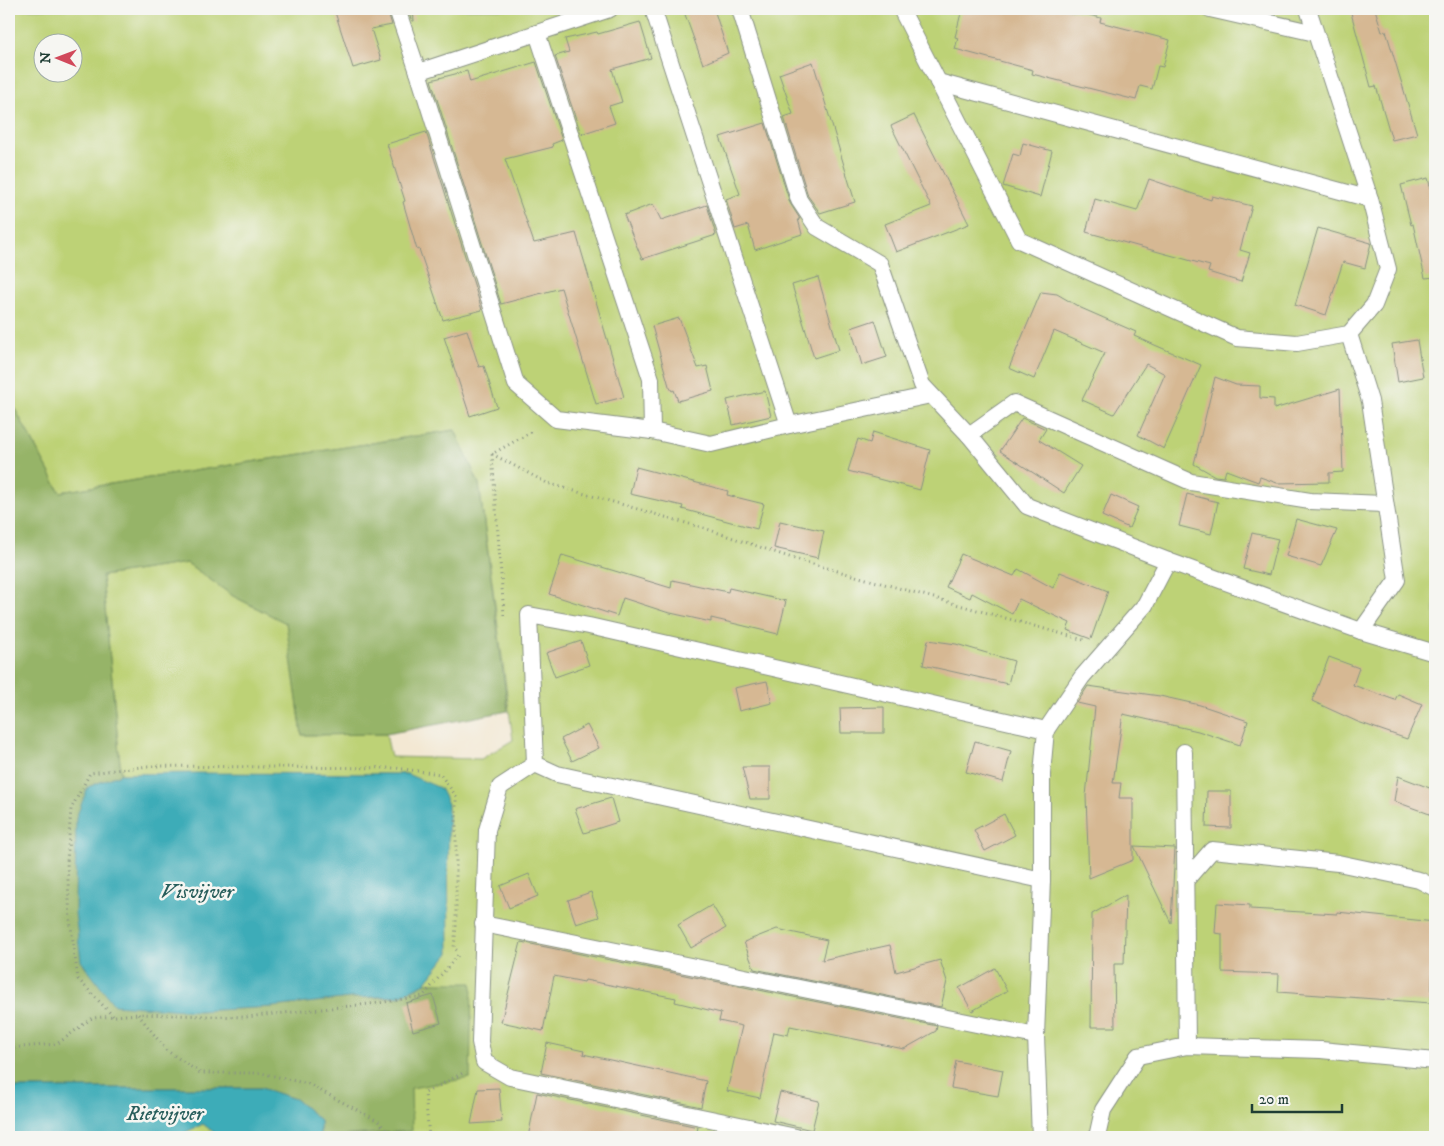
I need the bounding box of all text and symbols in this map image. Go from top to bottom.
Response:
north arrow [32,32,82,82]
text: N [37,51,55,64]
water label: Visvijver [161,880,235,905]
scale bar [1252,1081,1342,1113]
text: 20 m [1259,1090,1289,1109]
water label: Rietvijver [126,1102,205,1127]

